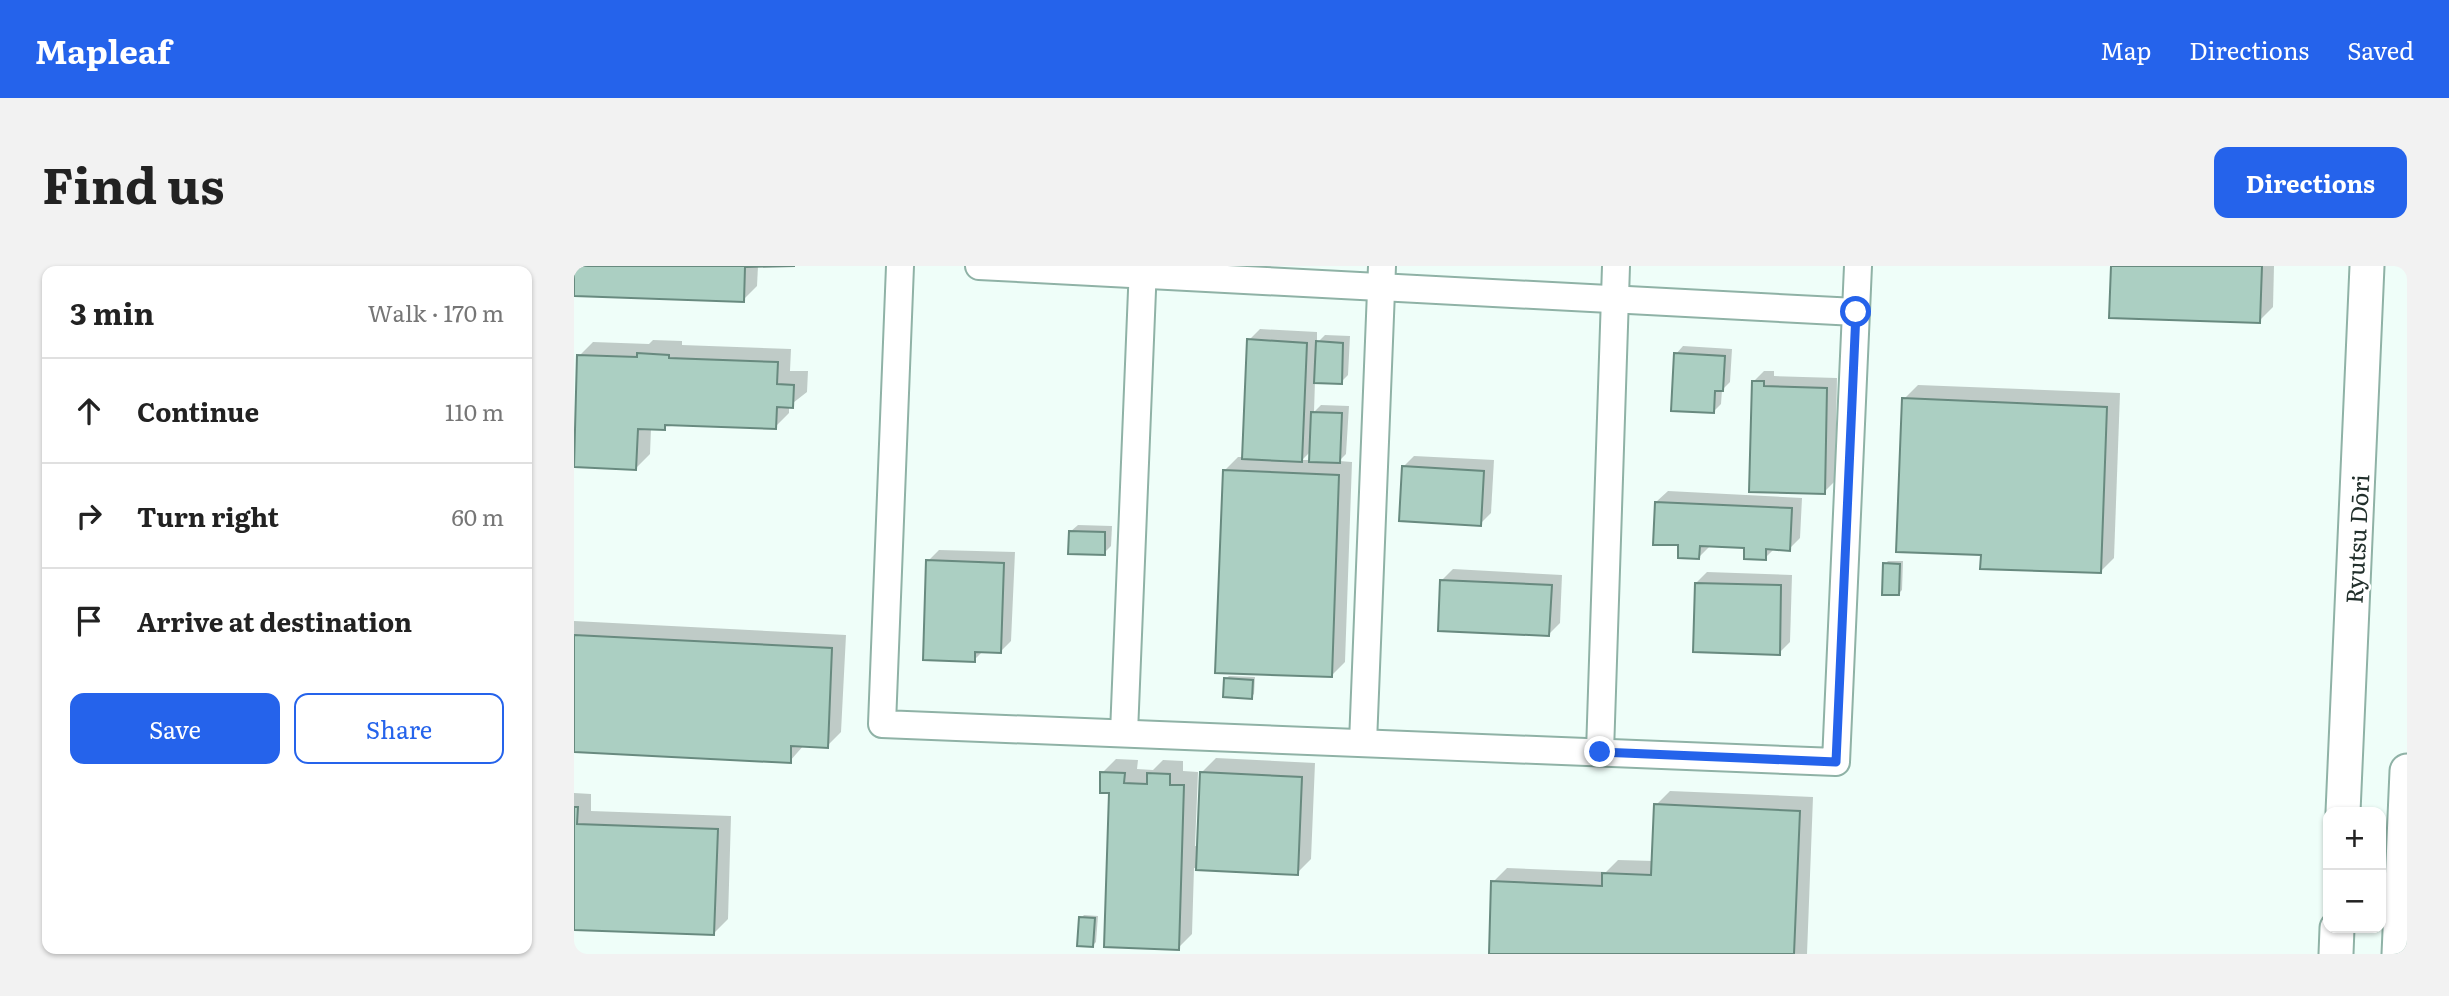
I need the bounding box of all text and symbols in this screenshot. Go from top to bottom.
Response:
text: Mapleaf [35,25,171,74]
text: Map [2100,32,2151,67]
text: Directions [2189,32,2309,67]
text: Saved [2347,32,2414,67]
text: Find us [42,146,225,219]
button: Directions [2214,147,2407,218]
text: 3 min [70,290,154,334]
text: Walk · 170 m [368,295,504,329]
route start [1840,296,1871,327]
text: Continue [137,391,259,430]
icon: ahead [70,392,108,430]
text: 110 m [445,394,504,428]
street label: Ryutsu Dōri [2336,473,2376,605]
text: Turn right [137,496,279,535]
icon: right [70,497,108,535]
text: 60 m [451,499,504,533]
text: Arrive at destination [137,601,412,640]
icon: arrive [70,602,108,640]
button: Save [70,693,280,764]
button: Share [294,693,504,764]
route end [1584,736,1615,767]
map controls [2323,807,2386,933]
button: + [2323,807,2386,870]
button: − [2323,870,2386,933]

